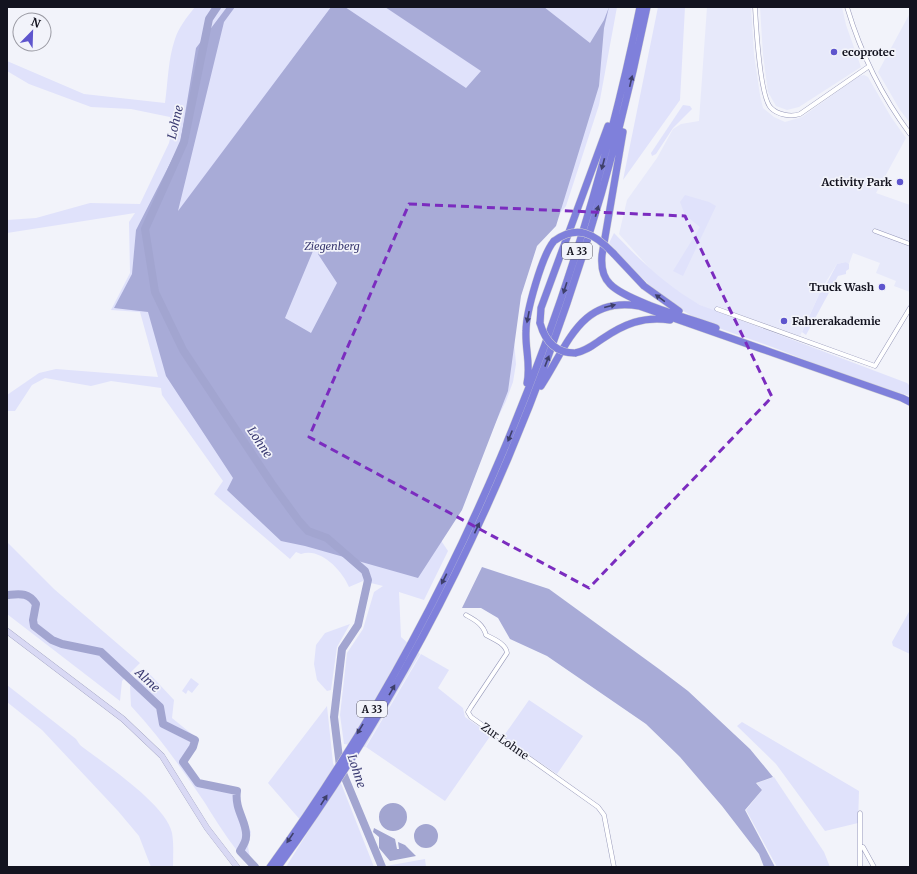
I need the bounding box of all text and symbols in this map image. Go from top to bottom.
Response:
north arrow [12,12,52,52]
text: N [29,15,43,31]
place label: ecoprotec [842,45,895,59]
marker: ecoprotec [829,47,839,57]
one-way arrow [628,74,634,86]
water label: Lohne [164,104,186,140]
one-way arrow [599,157,605,170]
place label: Activity Park [821,175,893,189]
marker: Activity Park [895,177,905,187]
one-way arrow [594,205,600,217]
park label: Ziegenberg [303,239,360,253]
road number: A 33 [562,243,592,259]
place label: Truck Wash [809,280,875,294]
one-way arrow [562,282,568,294]
marker: Truck Wash [877,282,887,292]
one-way arrow [654,294,665,303]
one-way arrow [604,303,616,309]
one-way arrow [525,311,531,323]
place label: Fahrerakademie [792,314,881,328]
marker: Fahrerakademie [779,316,789,326]
one-way arrow [545,355,551,367]
water label: Lohne [244,424,276,460]
one-way arrow [506,430,512,442]
one-way arrow [474,522,480,533]
one-way arrow [441,573,447,585]
water label: Alme [132,664,164,695]
one-way arrow [389,684,396,696]
road number: A 33 [357,701,387,717]
street label: Zur Lohne [479,720,532,763]
one-way arrow [357,723,364,735]
water label: Lohne [345,752,369,790]
one-way arrow [320,794,327,806]
one-way arrow [286,833,294,843]

